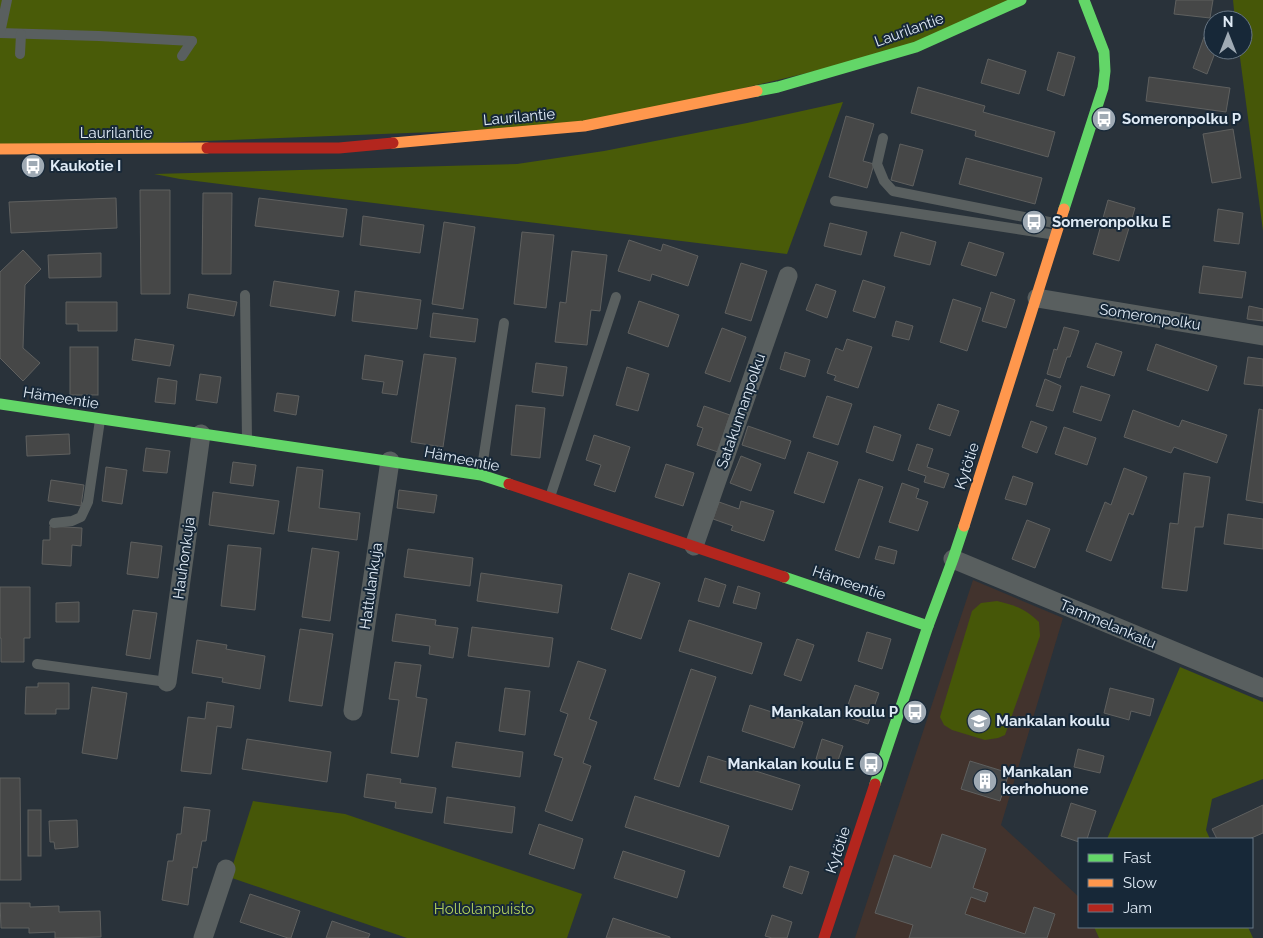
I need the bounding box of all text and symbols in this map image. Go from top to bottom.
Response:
street label: Laurilantie [872,9,946,51]
north arrow [1203,10,1253,60]
text: N [1223,14,1233,30]
street label: Laurilantie [482,105,556,129]
bus stop icon: Someronpolku P [1091,106,1117,132]
place label: Someronpolku P [1122,110,1242,128]
street label: Laurilantie [80,124,152,142]
bus stop icon: Kaukotie I [20,153,46,179]
place label: Kaukotie I [50,157,121,175]
bus stop icon: Someronpolku E [1021,209,1047,235]
place label: Someronpolku E [1052,213,1171,231]
street label: Someronpolku [1098,300,1202,334]
street label: Satakunnanpolku [713,351,769,471]
street label: Hämeentie [22,383,100,413]
street label: Kytötie [951,440,983,492]
street label: Hämeentie [423,443,501,475]
street label: Hauhonkuja [169,516,199,600]
street label: Hattulankuja [356,541,386,631]
street label: Hämeentie [810,562,888,604]
street label: Tammelankatu [1057,596,1159,652]
bus stop icon: Mankalan koulu P [902,699,928,725]
place label: Mankalan koulu P [771,703,899,721]
school or university icon: Mankalan koulu [966,708,992,734]
place label: Mankalan koulu [996,712,1110,730]
bus stop icon: Mankalan koulu E [858,751,884,777]
place label: Mankalan koulu E [728,755,854,773]
place label: Mankalan kerhohuone [1002,763,1088,798]
building icon: Mankalan kerhohuone [972,768,998,794]
street label: Kytötie [822,824,854,876]
legend [1078,838,1253,928]
text: Fast [1123,849,1151,867]
text: Slow [1123,874,1157,892]
text: Jam [1123,899,1152,917]
park label: Hollolanpuisto [434,900,534,918]

